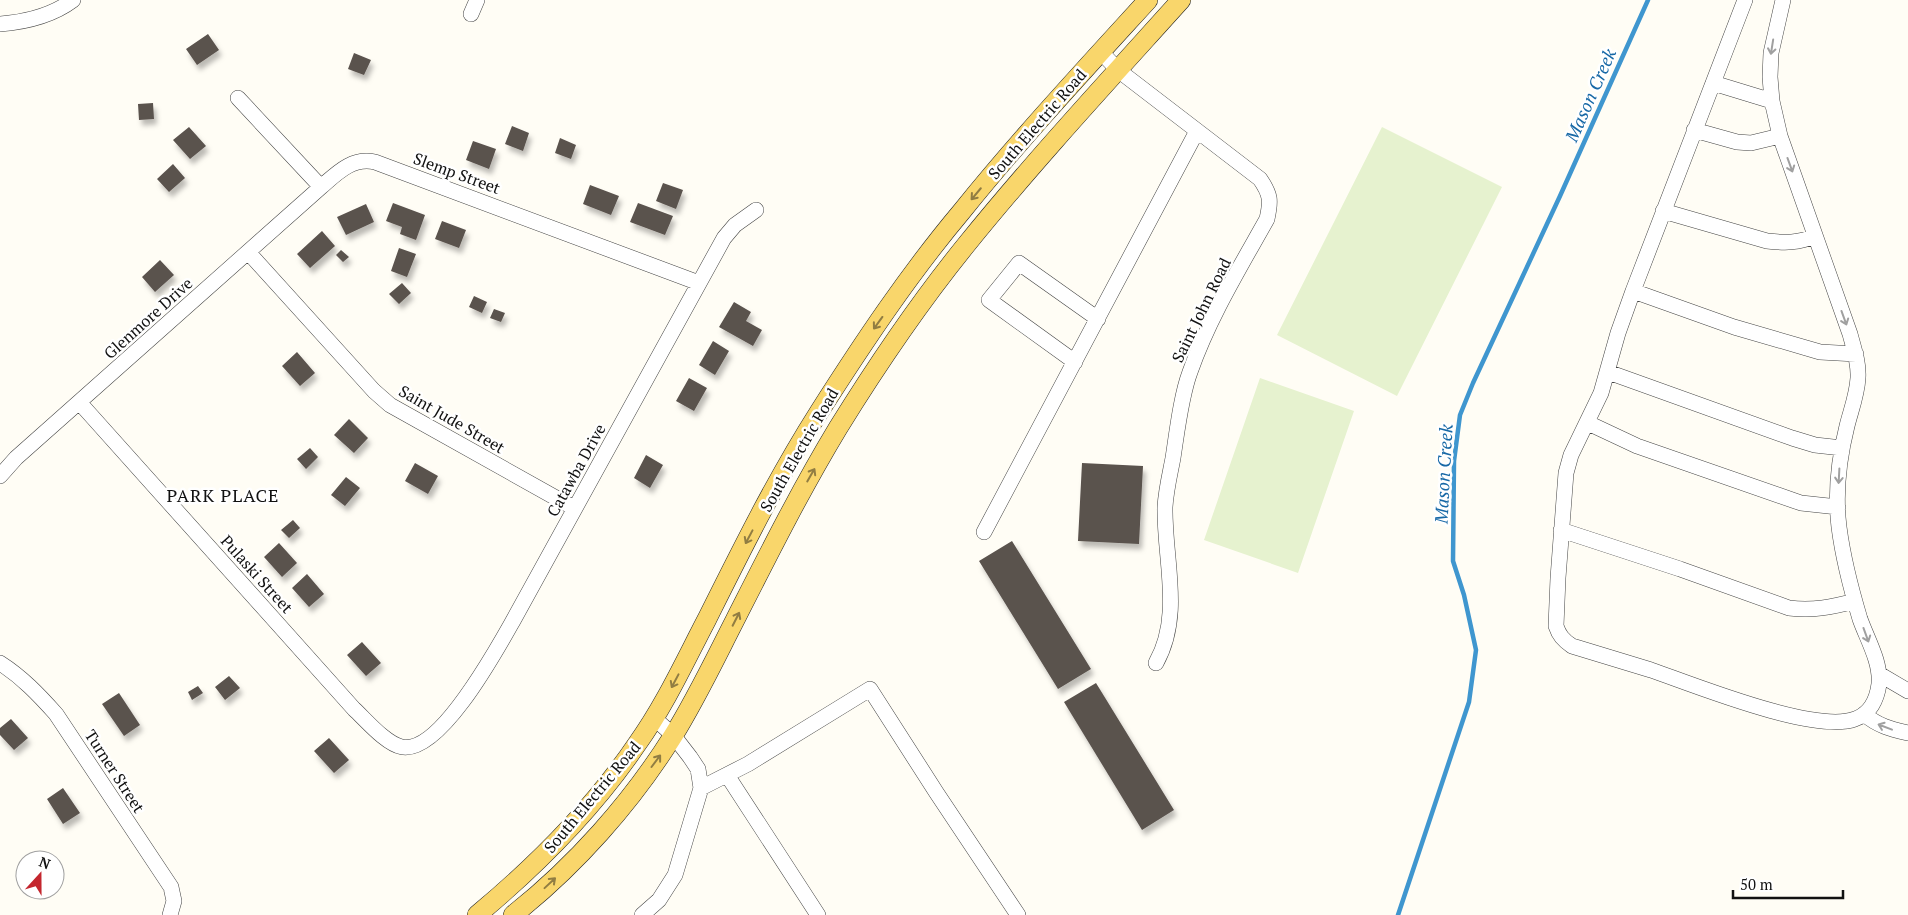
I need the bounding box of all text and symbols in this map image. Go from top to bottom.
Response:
one-way arrow [1767,39,1777,55]
water label: Mason Creek [1558,44,1621,146]
street label: South Electric Road [983,64,1091,184]
street label: Slemp Street [411,147,504,199]
one-way arrow [1786,157,1795,172]
one-way arrow [970,187,982,200]
street label: Saint John Road [1166,254,1236,366]
street label: Glenmore Drive [99,272,197,364]
one-way arrow [1840,310,1850,326]
one-way arrow [873,316,883,330]
street label: Saint Jude Street [395,380,509,458]
street label: South Electric Road [755,384,843,516]
street label: Catawba Drive [541,420,611,520]
water label: Mason Creek [1428,423,1458,525]
one-way arrow [1834,468,1843,484]
one-way arrow [807,469,817,483]
district label: PARK PLACE [166,483,280,507]
one-way arrow [744,529,753,544]
street label: Pulaski Street [216,530,298,618]
one-way arrow [732,612,741,627]
one-way arrow [1862,627,1871,642]
one-way arrow [670,674,680,689]
one-way arrow [1877,722,1893,731]
street label: Turner Street [80,725,150,817]
street label: South Electric Road [539,736,645,857]
one-way arrow [651,754,661,768]
north arrow [15,850,65,900]
text: N [36,852,54,873]
scale bar [1733,868,1843,900]
text: 50 m [1740,874,1773,894]
one-way arrow [543,877,556,889]

